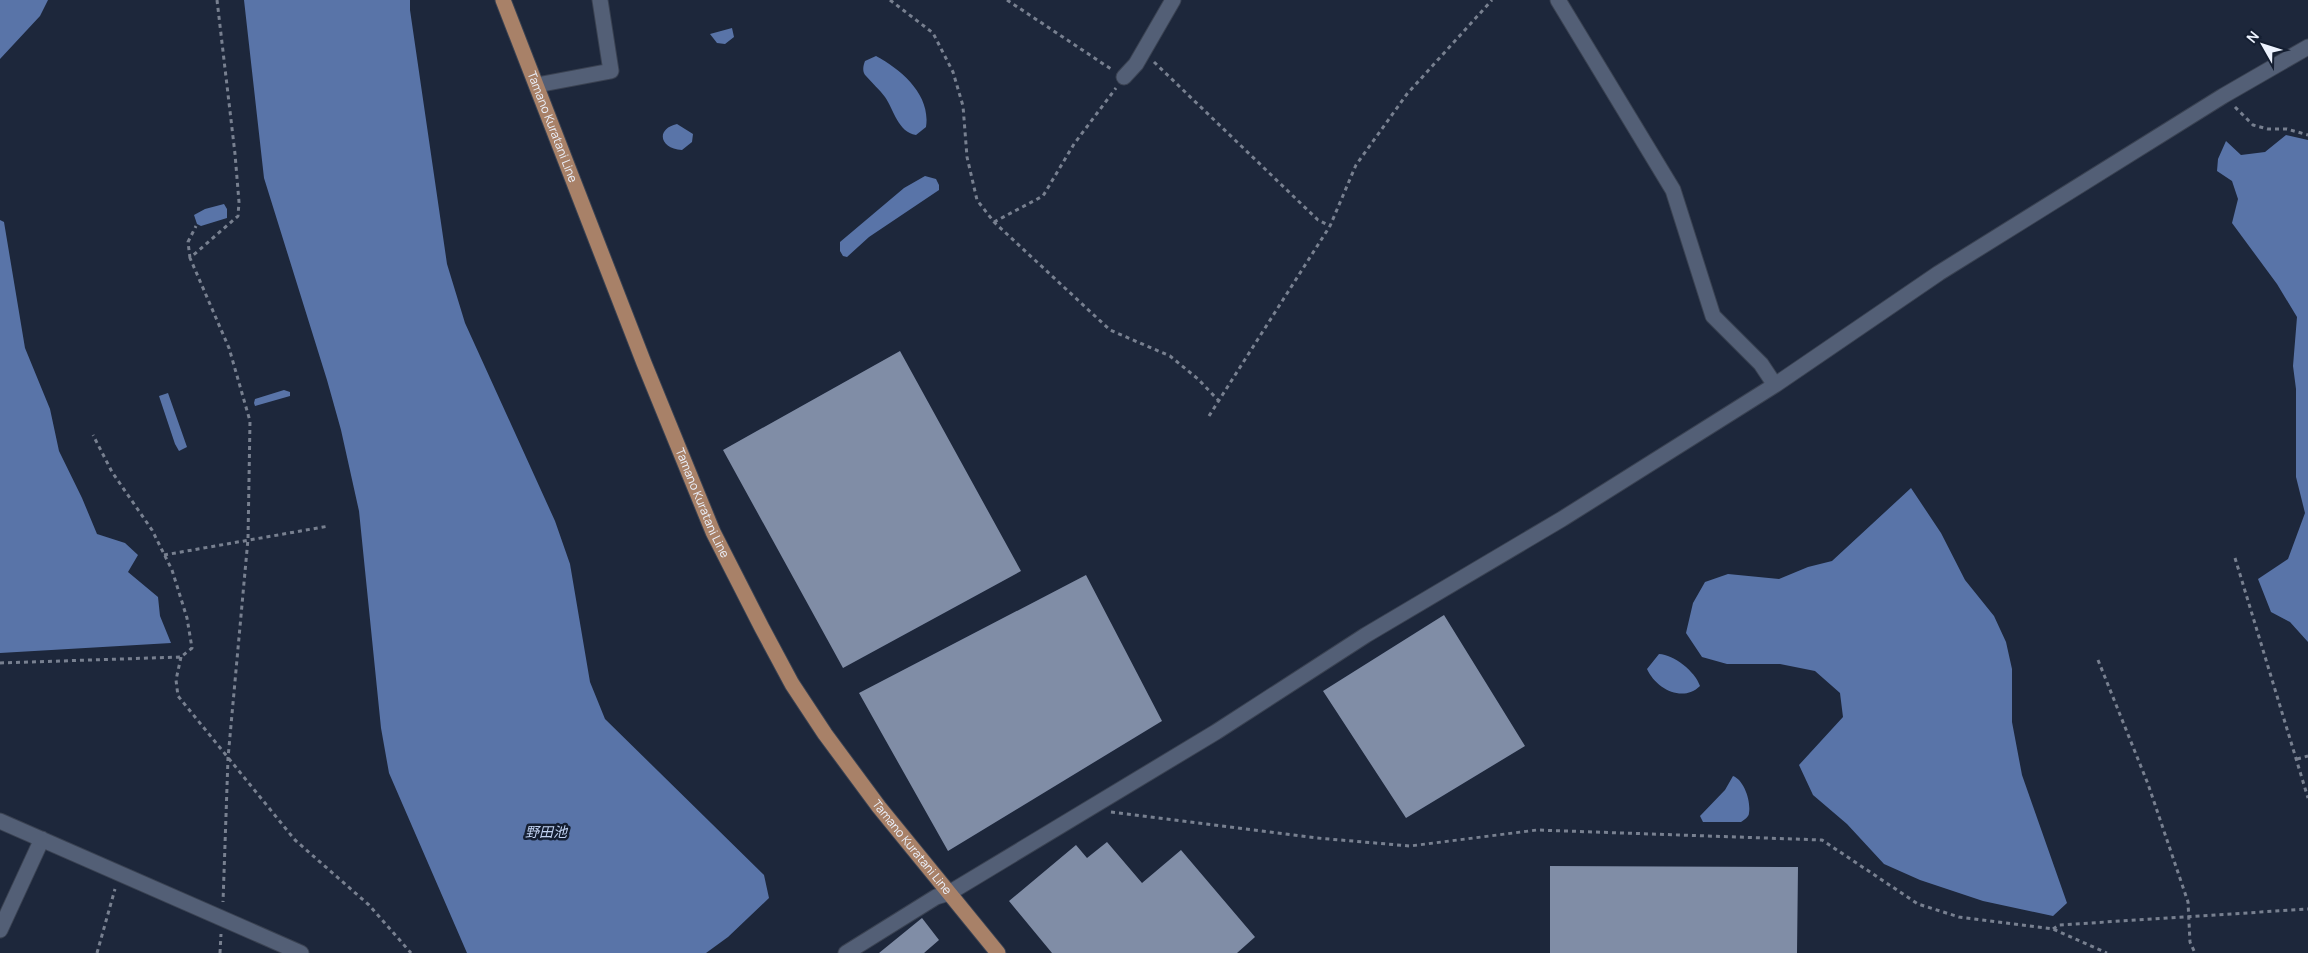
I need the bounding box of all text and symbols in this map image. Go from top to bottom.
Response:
north arrow [2238,20,2288,70]
text: N [2242,27,2263,46]
street label: Tamano Kuratani Line [523,69,582,185]
street label: Tamano Kuratani Line [672,445,734,561]
street label: Tamano Kuratani Line [868,796,956,898]
water label: 野田池 [525,822,569,841]

